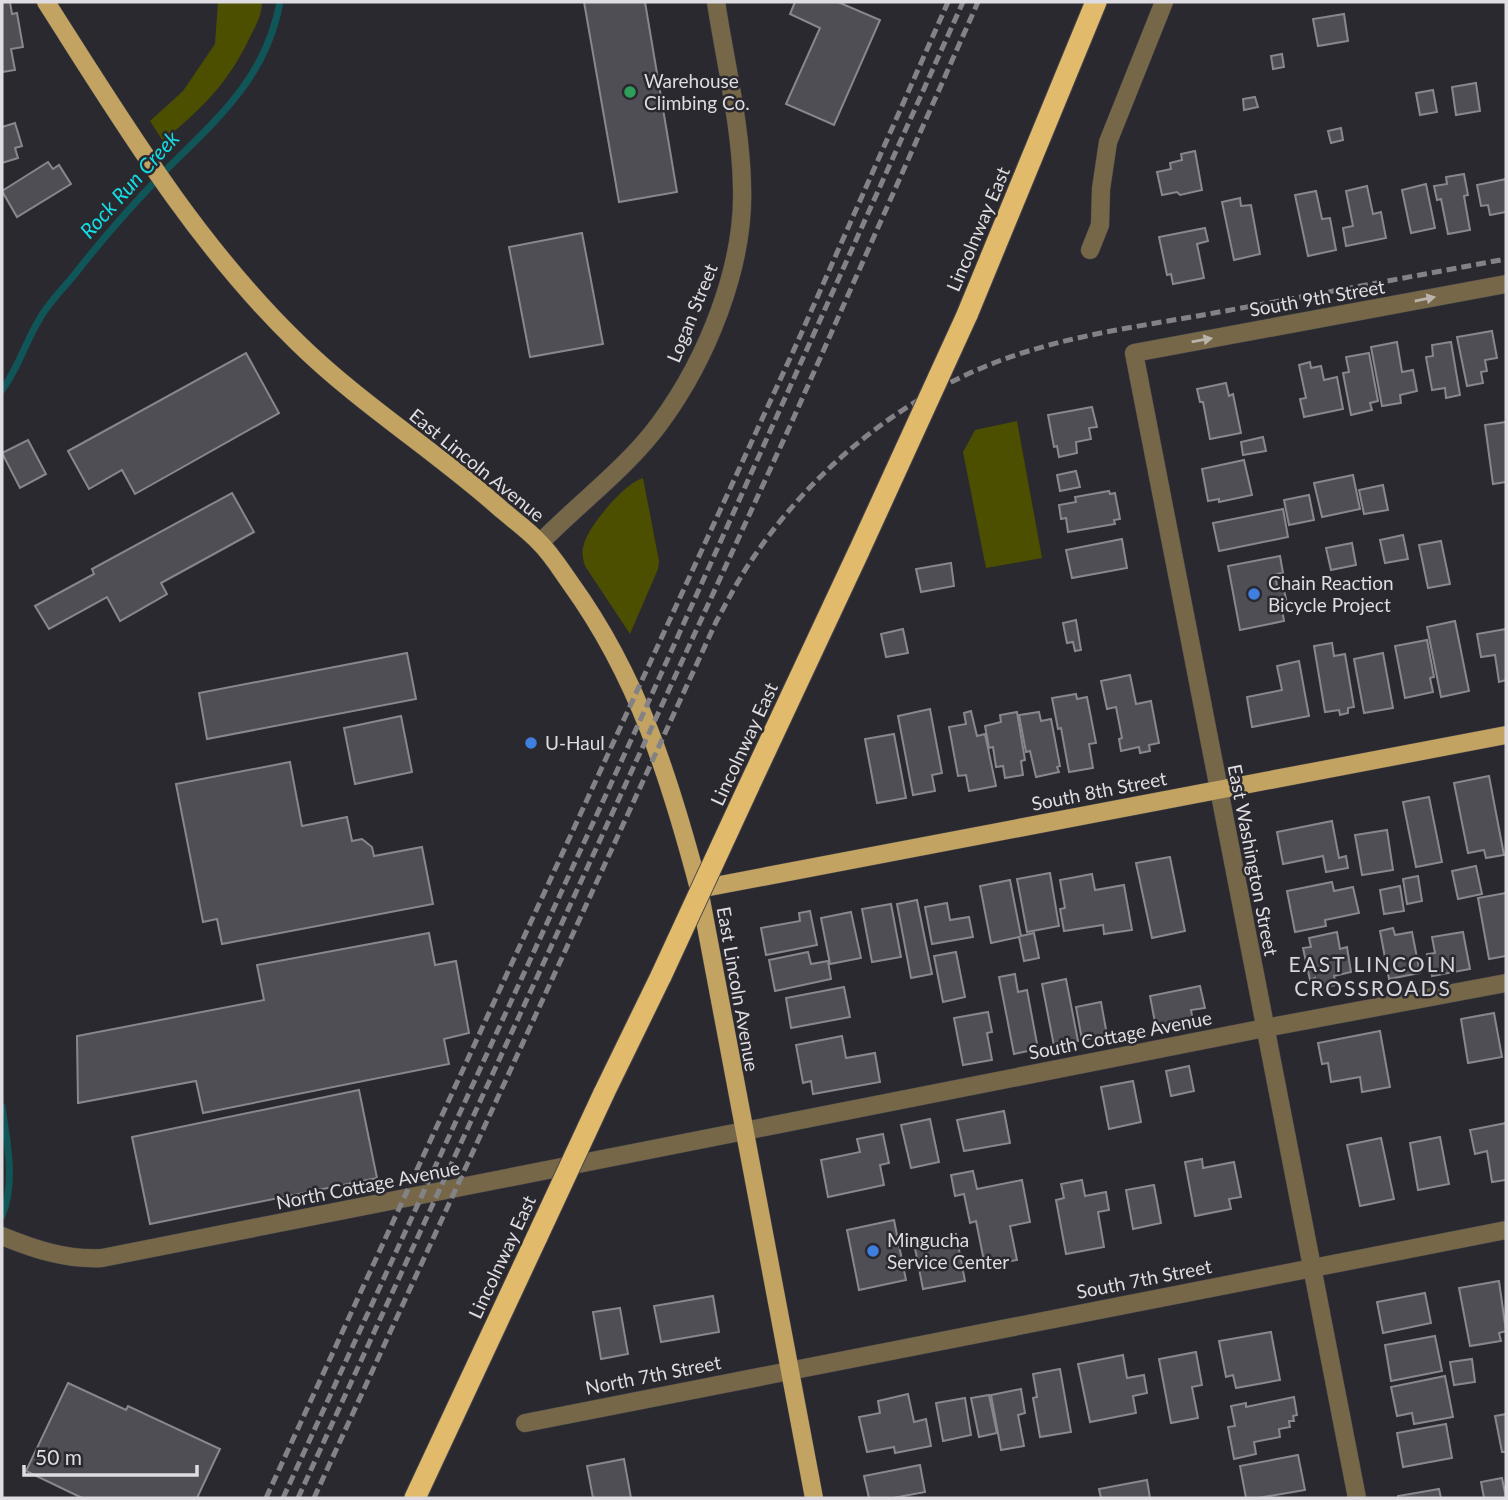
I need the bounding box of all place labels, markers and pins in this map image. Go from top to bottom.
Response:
place label: Warehouse Climbing Co. [644,69,750,114]
marker: Warehouse Climbing Co. [622,84,638,100]
place label: Chain Reaction Bicycle Project [1268,571,1394,616]
marker: Chain Reaction Bicycle Project [1246,586,1262,602]
place label: U-Haul [545,731,605,754]
marker: U-Haul [523,735,539,751]
place label: Mingucha Service Center [887,1228,1009,1273]
marker: Mingucha Service Center [865,1243,881,1259]

